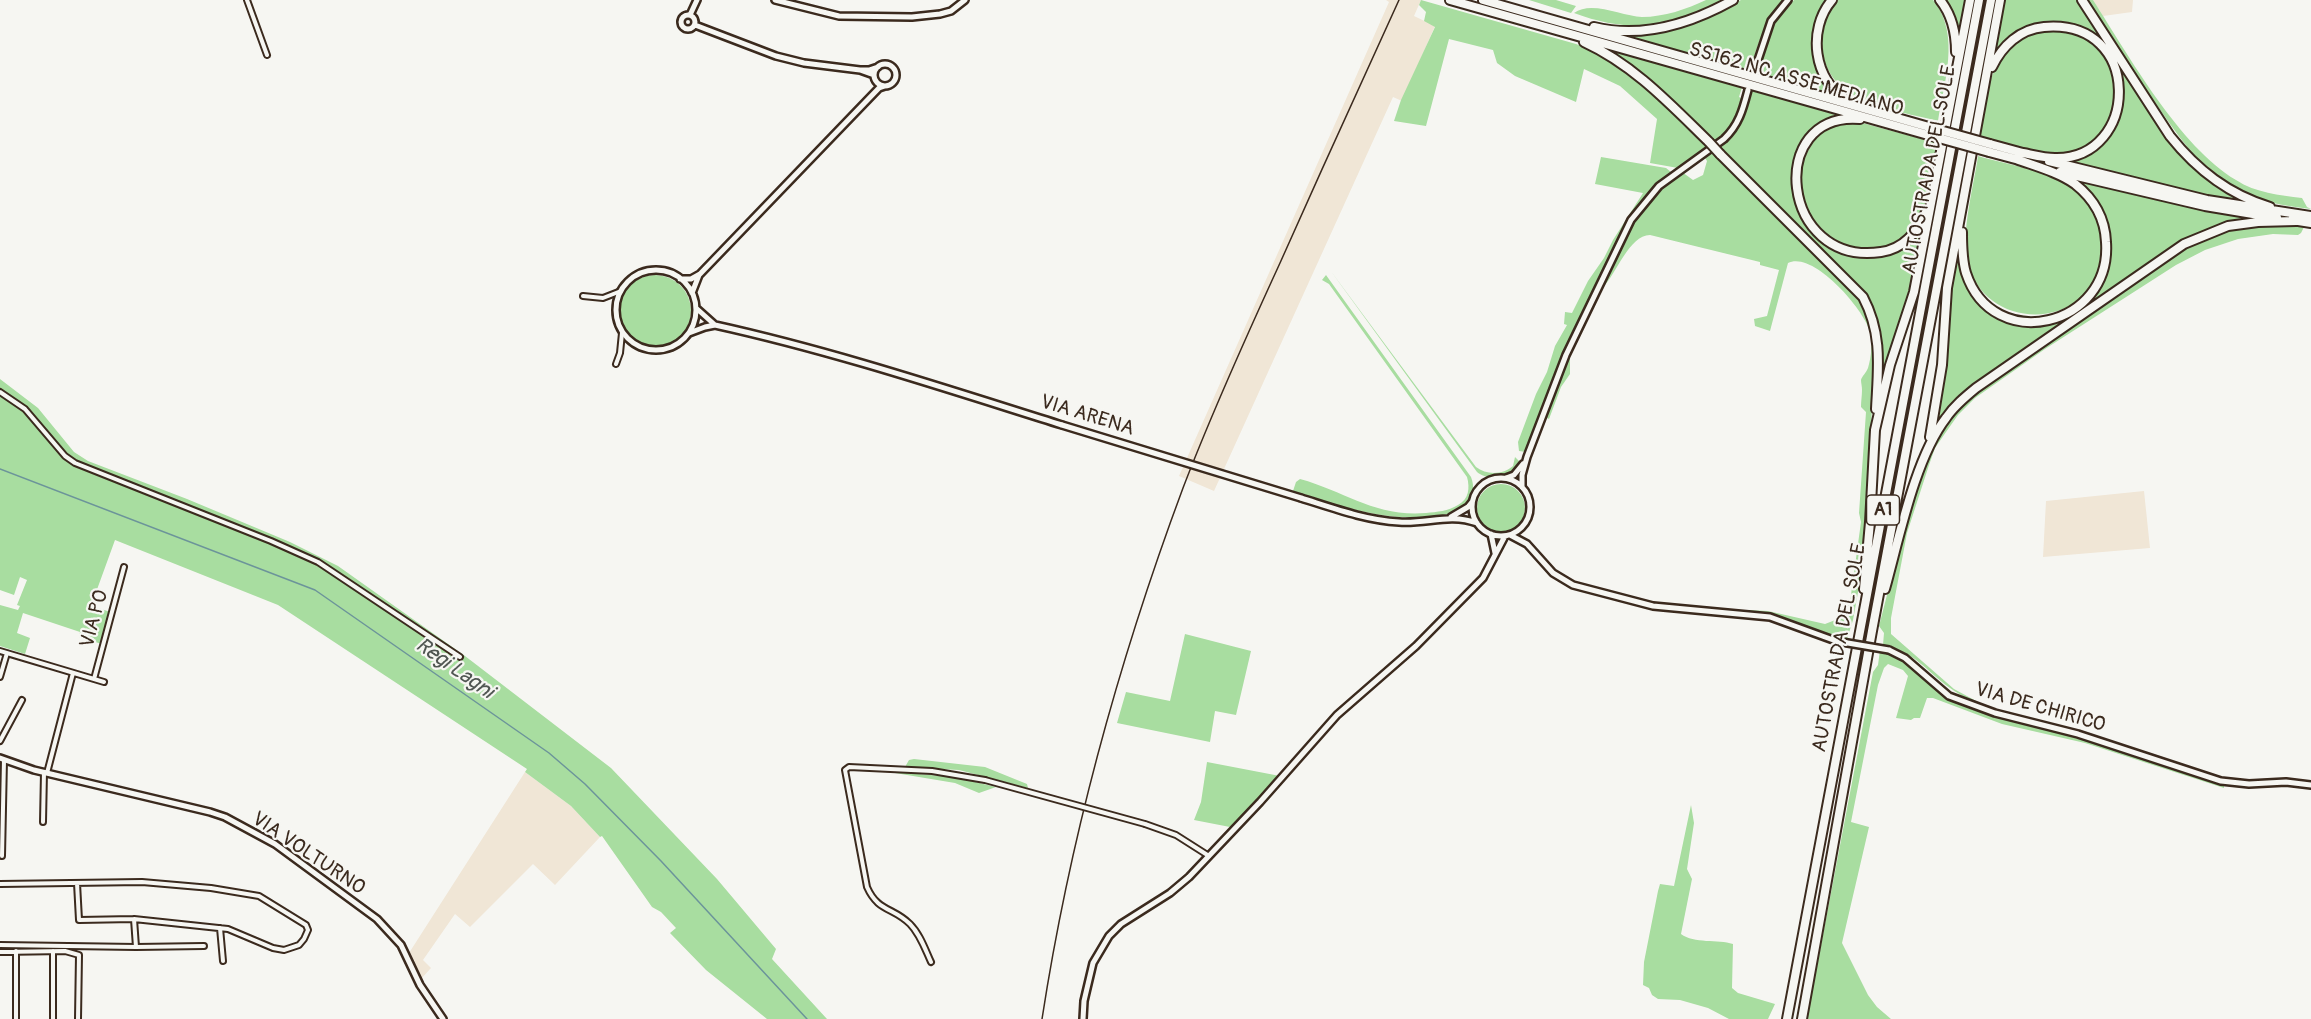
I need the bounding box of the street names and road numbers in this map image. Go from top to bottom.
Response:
street label: SS162 NC ASSE MEDIANO [1686,38,1906,122]
street label: AUTOSTRADA DEL SOLE [1898,64,1962,276]
street label: VIA ARENA [1037,390,1137,442]
road number: A1 [1866,495,1900,525]
street label: AUTOSTRADA DEL SOLE [1808,542,1872,754]
street label: VIA PO [76,588,114,650]
street label: VIA DE CHIRICO [1972,678,2108,738]
street label: VIA VOLTURNO [247,807,369,901]

